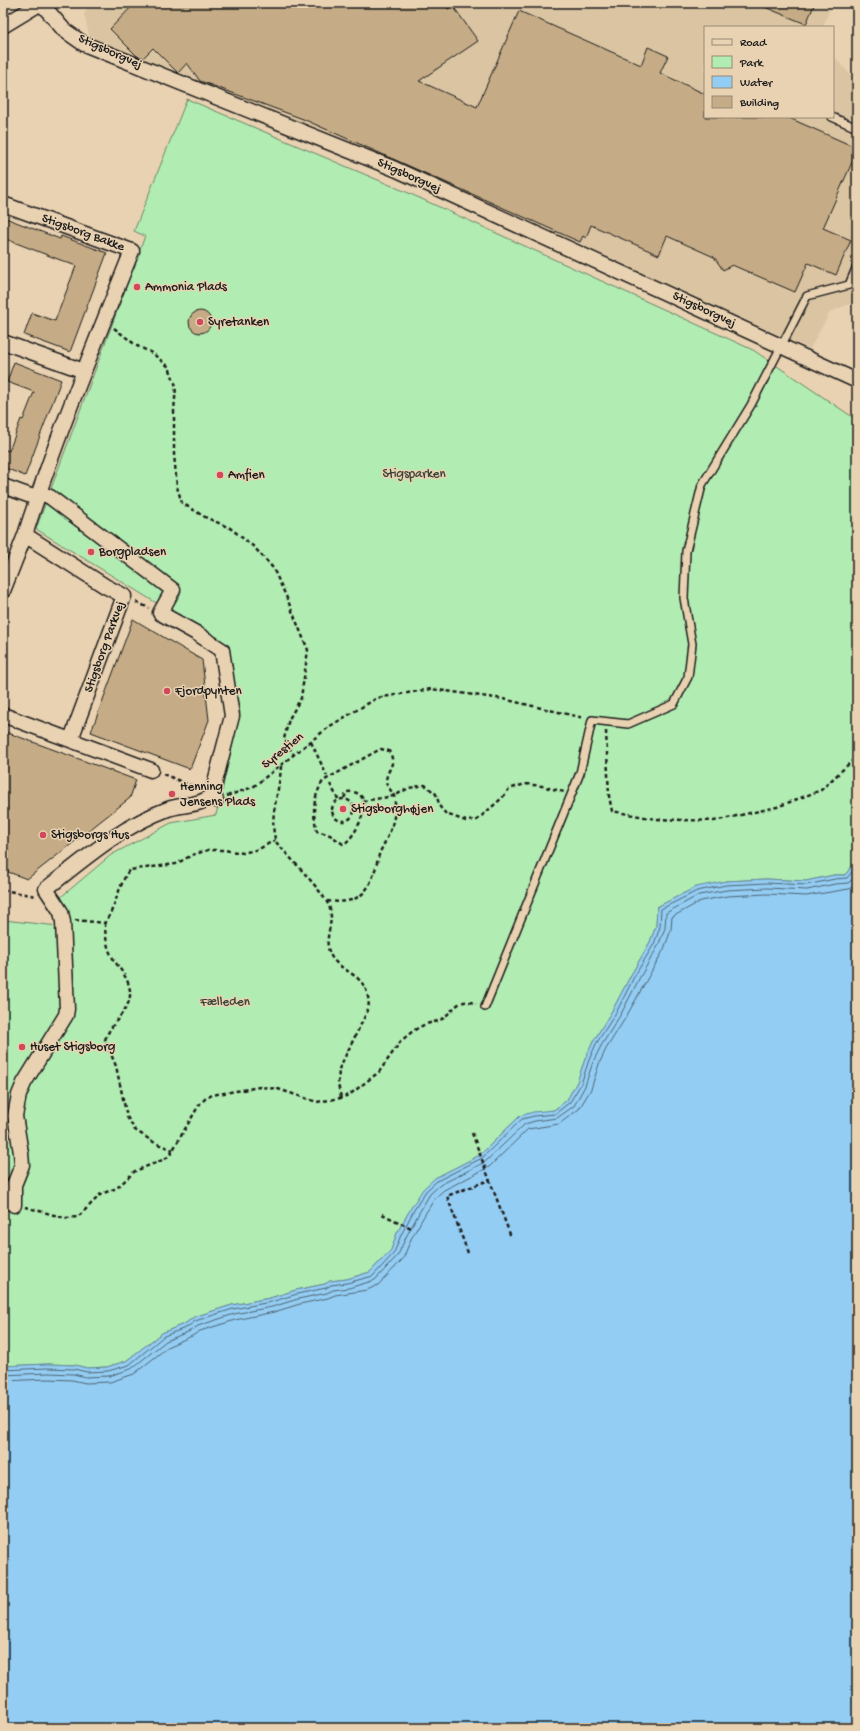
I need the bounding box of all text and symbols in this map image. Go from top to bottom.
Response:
legend [704,26,834,118]
street label: Stigsborgvej [76,31,144,73]
text: Road [740,37,767,51]
text: Park [739,57,765,71]
text: Water [740,77,774,91]
text: Building [739,97,779,111]
street label: Stigsborgvej [375,155,443,197]
street label: Stigsborg Bakke [39,211,127,255]
place label: Ammonia Plads [145,280,228,295]
marker: Ammonia Plads [132,282,142,292]
street label: Stigsborgvej [670,289,738,331]
place label: Syretanken [208,315,270,330]
marker: Syretanken [195,317,205,327]
park label: Stigsparken [382,467,446,482]
place label: Amfien [228,468,265,483]
marker: Amfien [215,470,225,480]
place label: Borgpladsen [98,545,167,560]
marker: Borgpladsen [86,547,96,557]
street label: Stigsborg Parkvej [82,599,128,695]
place label: Fjordpynten [174,684,242,699]
marker: Fjordpynten [162,686,172,696]
street label: Syrestien [259,729,308,772]
place label: Henning Jensens Plads [180,780,256,810]
marker: Henning Jensens Plads [167,789,177,799]
place label: Stigsborghøjen [351,802,434,817]
marker: Stigsborghøjen [338,804,348,814]
place label: Stigsborgs Hus [51,828,130,843]
marker: Stigsborgs Hus [38,830,48,840]
park label: Fælleden [199,995,251,1010]
place label: Huset Stigsborg [30,1040,115,1055]
marker: Huset Stigsborg [17,1042,27,1052]

